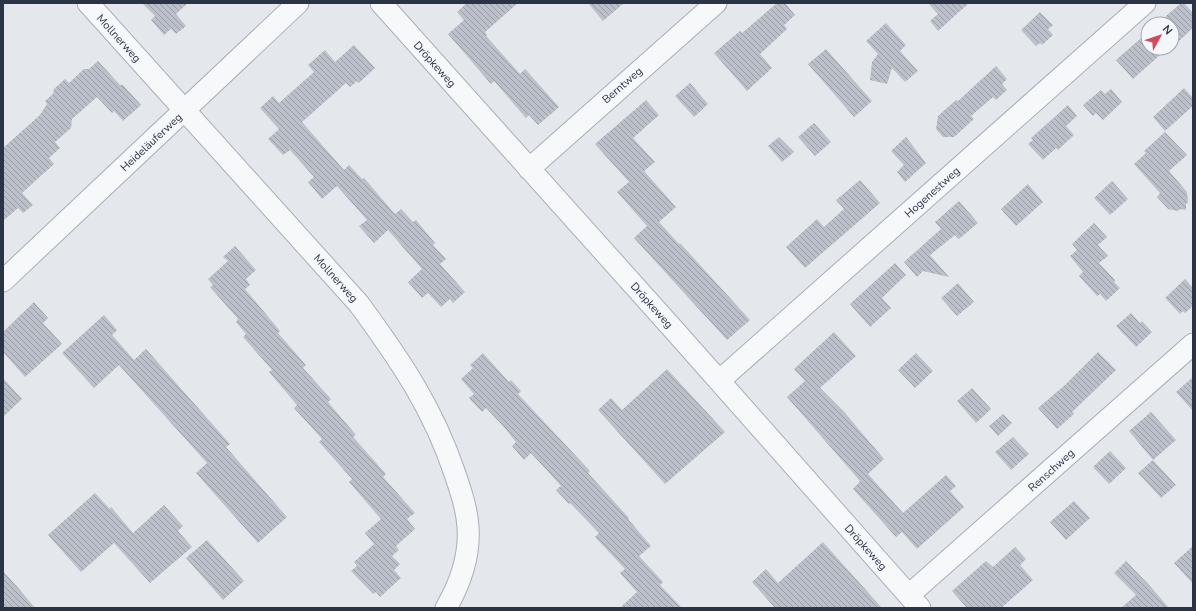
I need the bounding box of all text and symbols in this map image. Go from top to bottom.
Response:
street label: Mollnerweg [93,11,144,66]
north arrow [1140,16,1180,56]
text: N [1159,22,1176,38]
street label: Dröpkeweg [410,38,459,91]
street label: Berntweg [599,64,646,107]
street label: Heideläuferweg [117,110,185,175]
street label: Hogenestweg [901,164,963,221]
street label: Mollnerweg [310,251,361,306]
street label: Dröpkeweg [627,279,676,332]
street label: Renschweg [1025,446,1078,495]
street label: Dröpkeweg [841,521,890,574]

